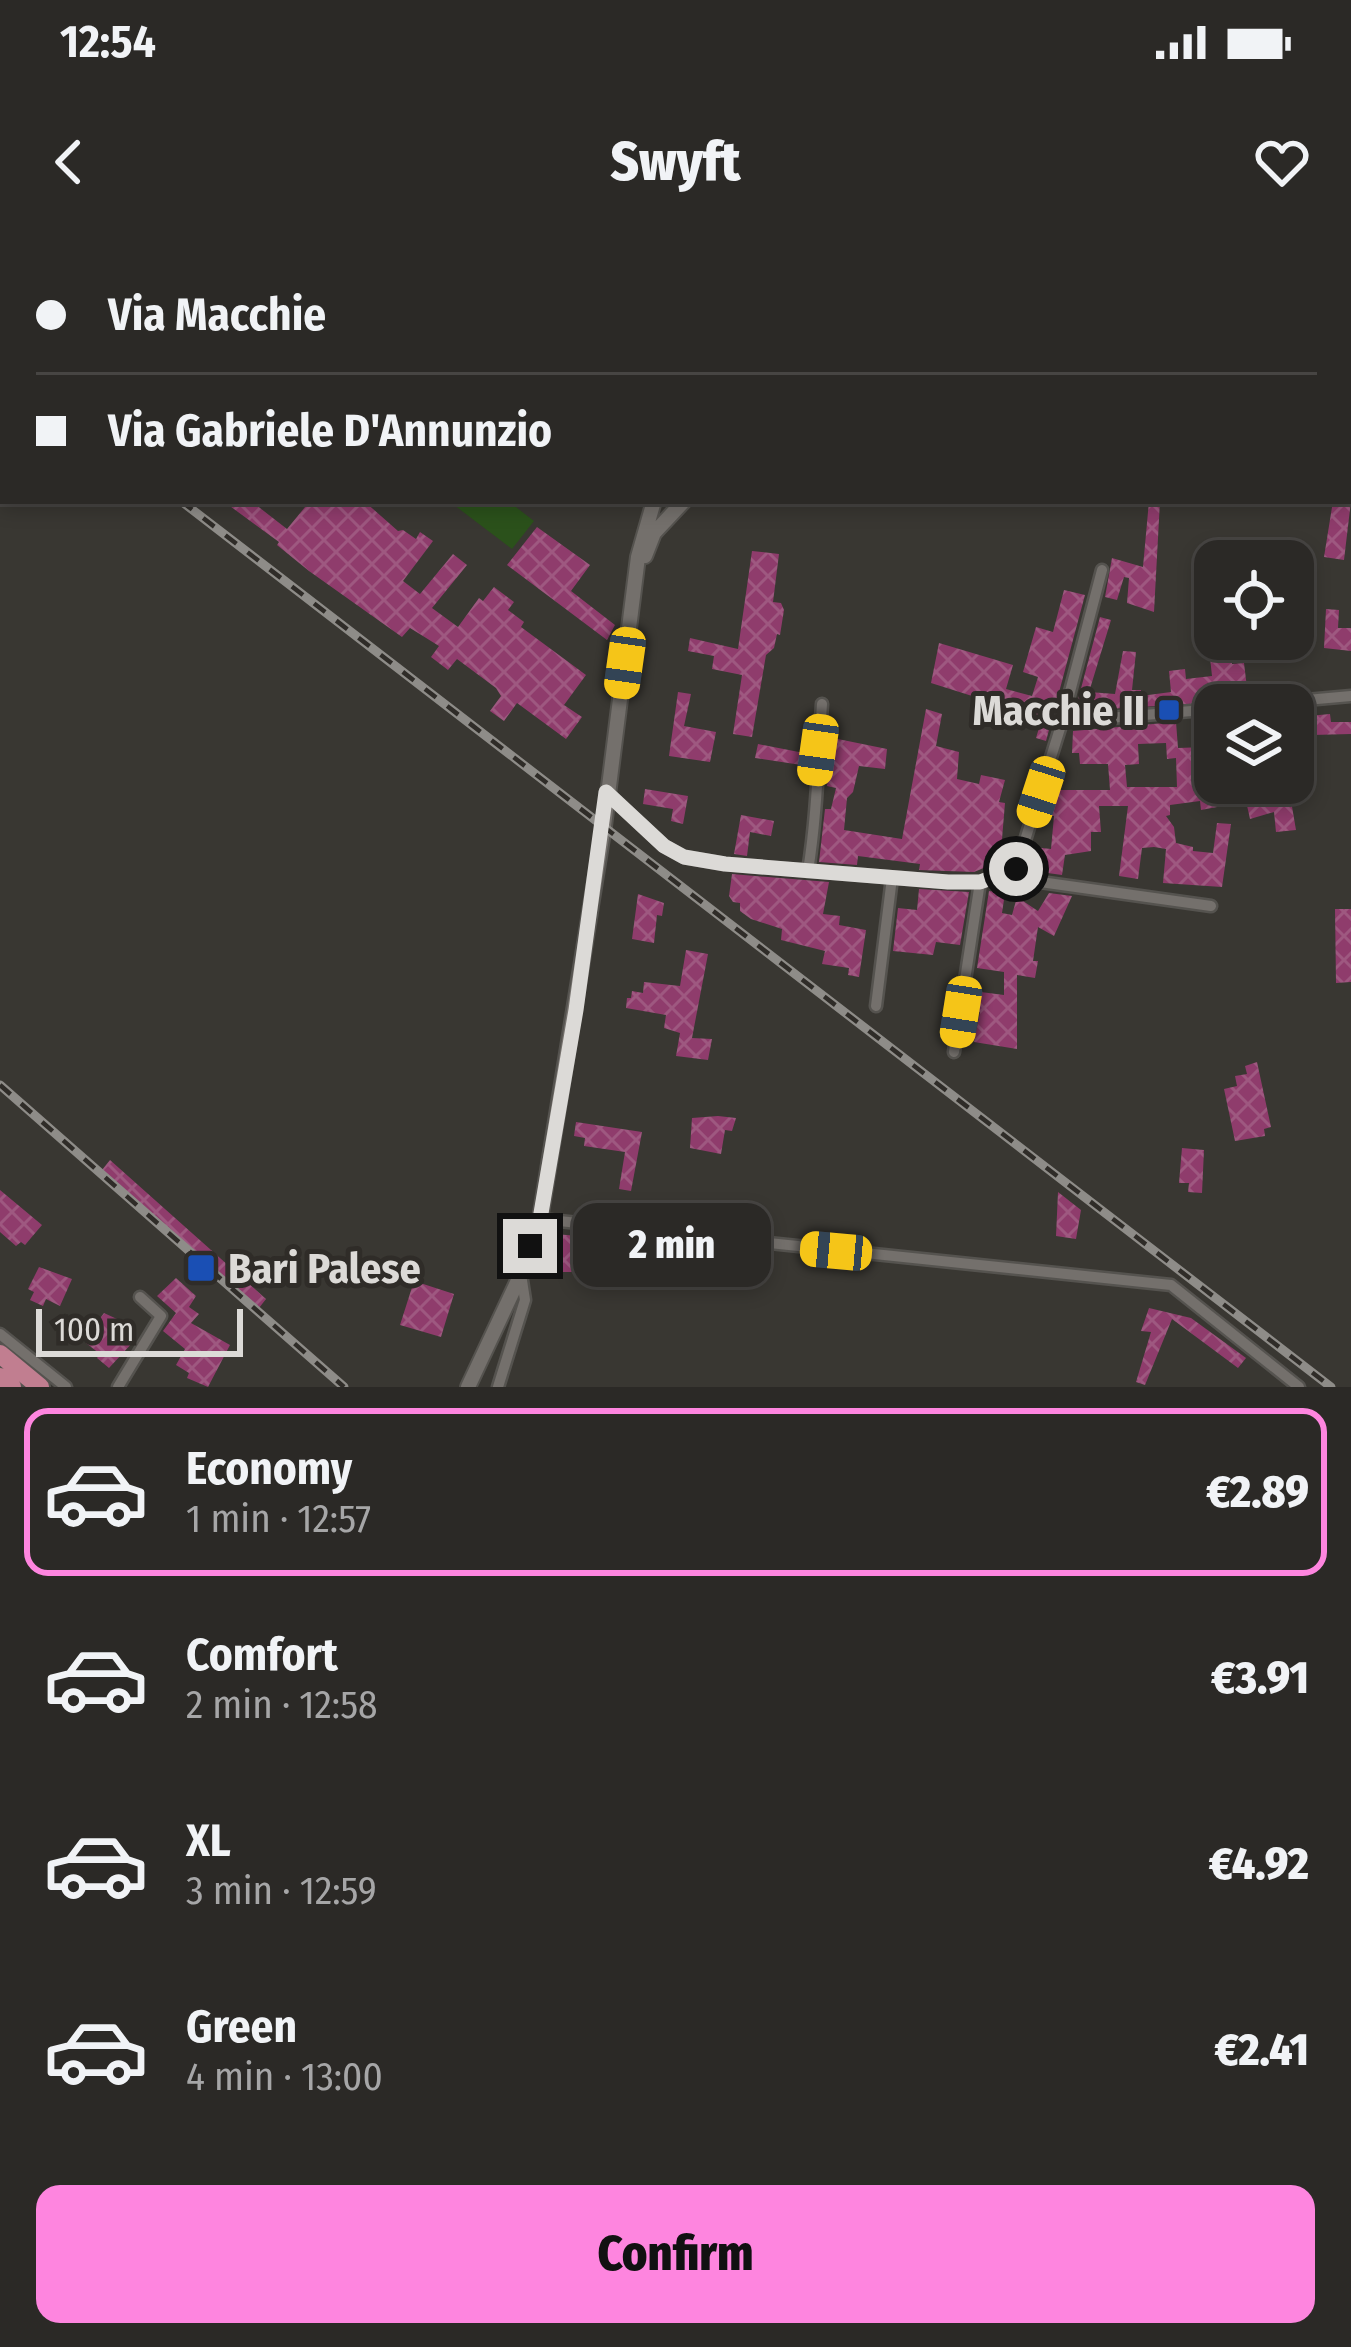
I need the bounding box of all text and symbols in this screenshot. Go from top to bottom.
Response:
text: 12:54 [60,15,156,69]
icon: back [36,129,102,195]
icon: heart [1249,129,1315,195]
text: Swyft [611,130,740,194]
text: Via Macchie [108,288,326,342]
text: Via Gabriele D'Annunzio [108,404,552,458]
map controls [1194,540,1314,804]
button: locate [1194,540,1314,660]
car [602,625,648,701]
button: layers [1194,684,1314,804]
place label: Macchie II [973,686,1145,736]
marker: Macchie II [1156,697,1182,723]
car [795,712,841,788]
car [1013,752,1069,832]
route start [989,842,1043,896]
car [938,974,984,1050]
callout: 2 min [572,1204,770,1288]
route end [503,1219,557,1273]
text: 2 min [629,1222,715,1268]
car [799,1230,873,1272]
place label: Bari Palese [228,1244,421,1294]
marker: Bari Palese [185,1252,217,1284]
scale bar [36,1303,243,1356]
text: 100 m [54,1310,134,1350]
icon: car [42,1438,150,1546]
text: Economy [186,1442,352,1496]
text: €2.89 [1206,1465,1309,1519]
text: 1 min · 12:57 [186,1496,371,1542]
icon: car [42,1624,150,1732]
text: Comfort [186,1628,338,1682]
text: €3.91 [1211,1651,1309,1705]
text: 2 min · 12:58 [186,1682,378,1728]
icon: car [42,1810,150,1918]
text: XL [186,1814,231,1868]
text: €4.92 [1209,1837,1309,1891]
text: 3 min · 12:59 [186,1868,377,1914]
icon: car [42,1996,150,2104]
text: Green [186,2000,297,2054]
text: €2.41 [1215,2023,1309,2077]
text: 4 min · 13:00 [186,2054,383,2100]
button: Confirm [36,2185,1315,2323]

